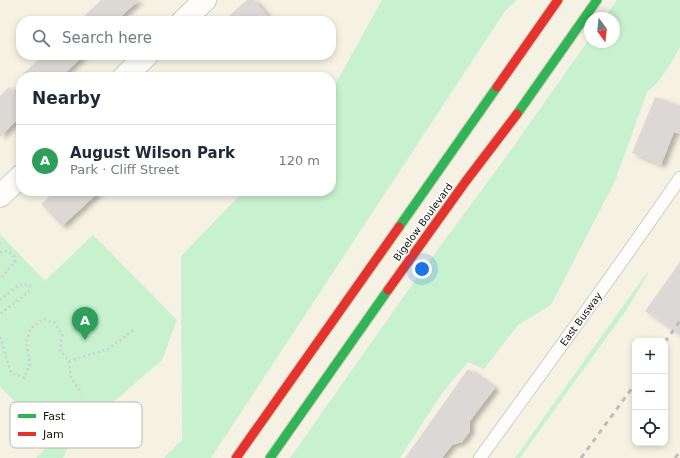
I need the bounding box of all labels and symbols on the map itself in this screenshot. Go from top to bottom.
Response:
north arrow [584,12,620,48]
street label: Bigelow Boulevard [391,181,455,263]
your location [412,259,432,279]
street label: East Busway [558,290,604,348]
pin: A [72,307,98,340]
legend [10,402,142,448]
text: Fast [43,410,66,423]
text: Jam [42,428,64,441]

